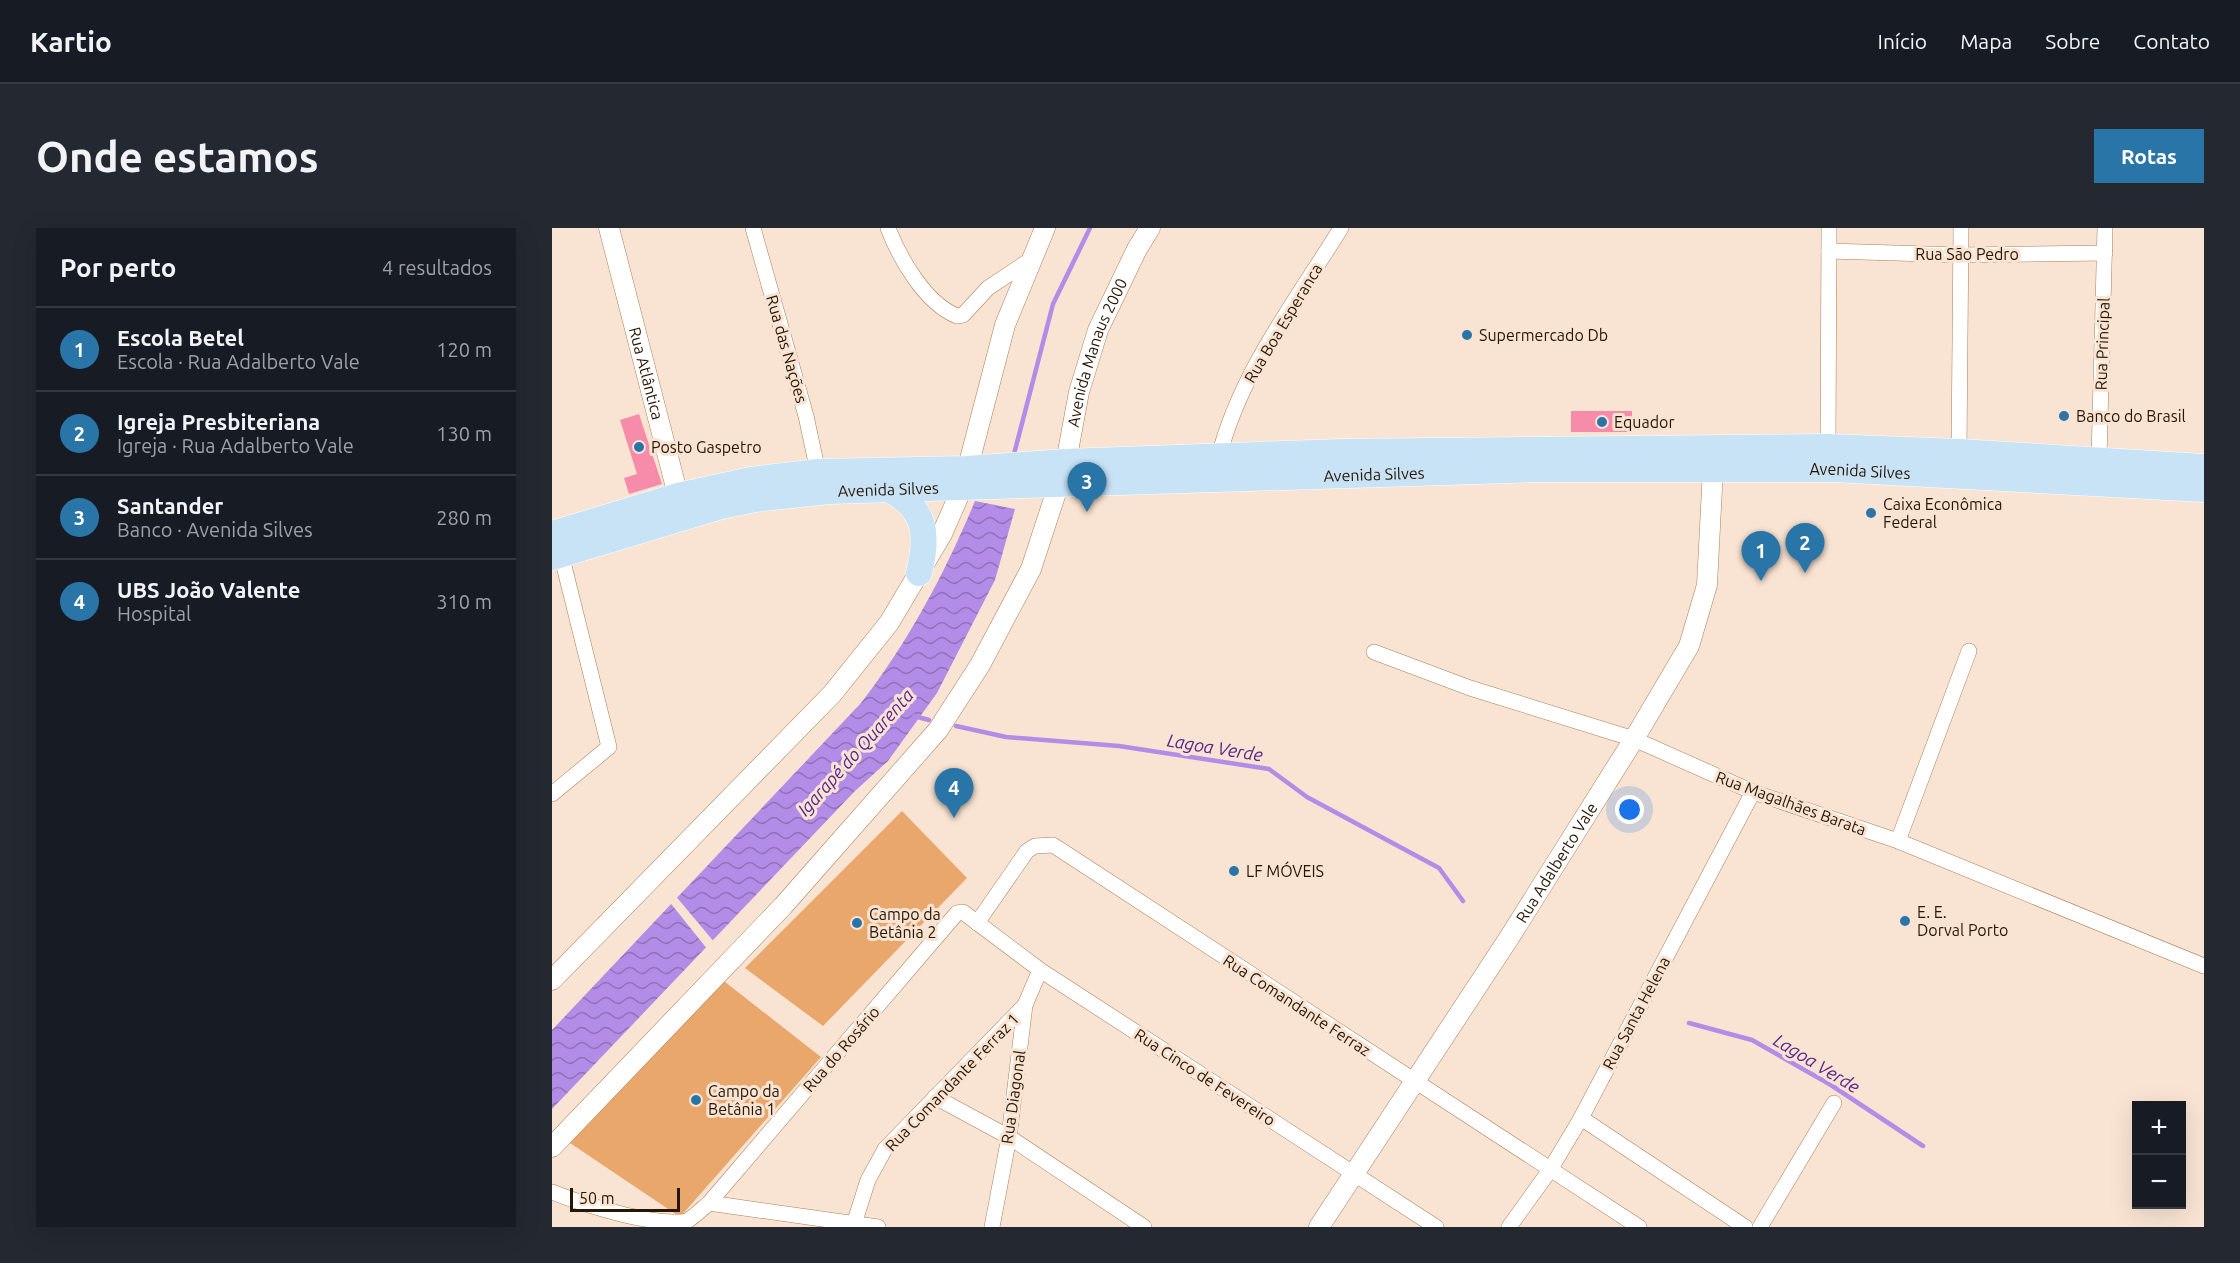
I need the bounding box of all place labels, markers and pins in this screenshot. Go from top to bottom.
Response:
place label: Supermercado Db [1479,326,1608,344]
marker: Supermercado Db [1460,328,1474,342]
place label: Banco do Brasil [2076,407,2186,425]
marker: Banco do Brasil [2057,409,2071,423]
place label: Equador [1614,413,1674,431]
marker: Equador [1595,415,1609,429]
place label: Posto Gaspetro [651,438,762,456]
marker: Posto Gaspetro [632,440,646,454]
pin: 3 [1068,462,1106,512]
place label: Caixa Econômica Federal [1883,495,2002,531]
marker: Caixa Econômica Federal [1864,506,1878,520]
pin: 2 [1786,524,1824,573]
pin: 1 [1742,532,1780,581]
pin: 4 [934,768,974,818]
place label: LF MÓVEIS [1246,861,1324,880]
marker: LF MÓVEIS [1227,864,1241,878]
place label: E. E. Dorval Porto [1917,903,2008,939]
place label: Campo da Betânia 2 [869,905,941,941]
marker: E. E. Dorval Porto [1898,914,1912,928]
marker: Campo da Betânia 2 [850,916,864,930]
place label: Campo da Betânia 1 [708,1082,780,1118]
marker: Campo da Betânia 1 [689,1093,703,1107]

